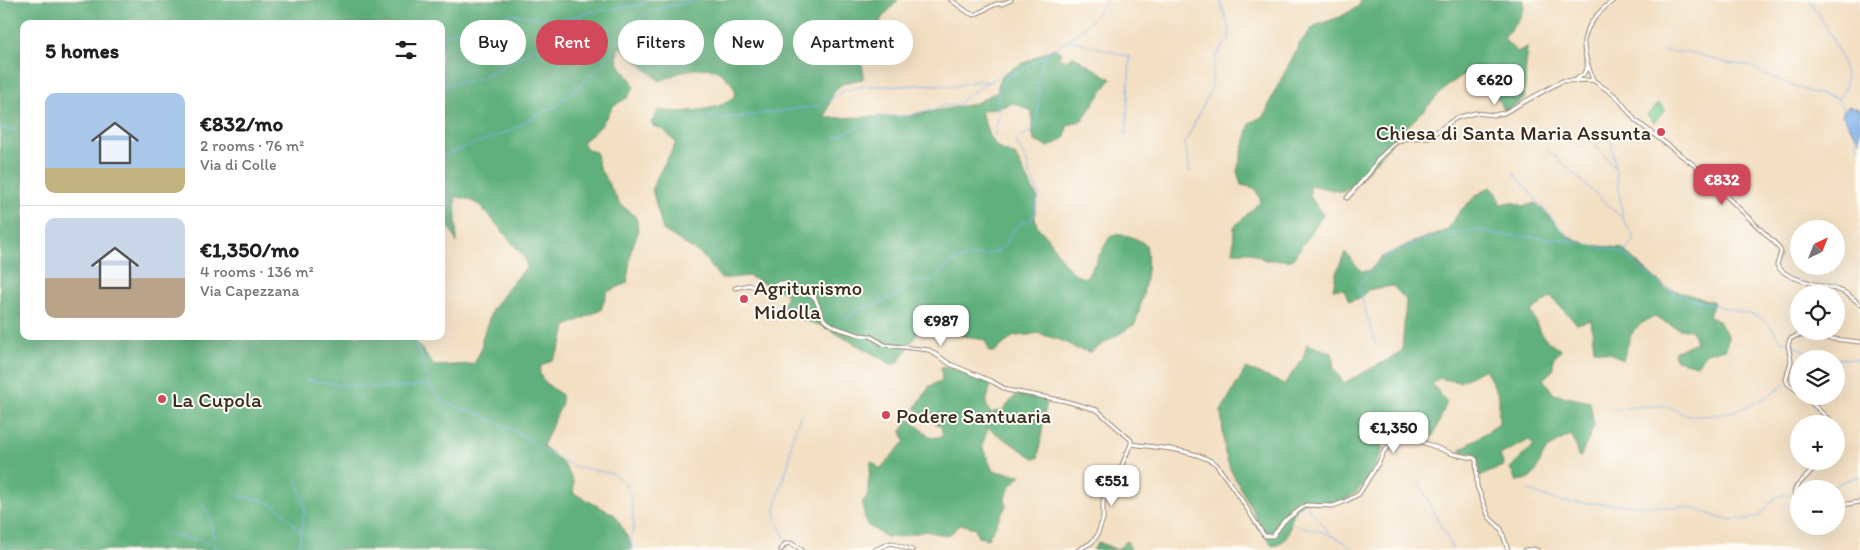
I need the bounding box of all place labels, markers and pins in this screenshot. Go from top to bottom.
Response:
pin: €620 [1465,64,1525,106]
place label: Chiesa di Santa Maria Assunta [1376,120,1651,145]
marker: Chiesa di Santa Maria Assunta [1655,126,1667,138]
pin: €832 [1692,164,1752,206]
place label: Agriturismo Midolla [754,275,862,324]
marker: Agriturismo Midolla [738,293,750,305]
pin: €987 [911,304,971,347]
place label: La Cupola [172,387,262,412]
marker: La Cupola [156,393,168,405]
place label: Podere Santuaria [896,403,1051,428]
marker: Podere Santuaria [880,409,892,421]
pin: €1,350 [1353,412,1435,454]
pin: €551 [1082,464,1142,507]

